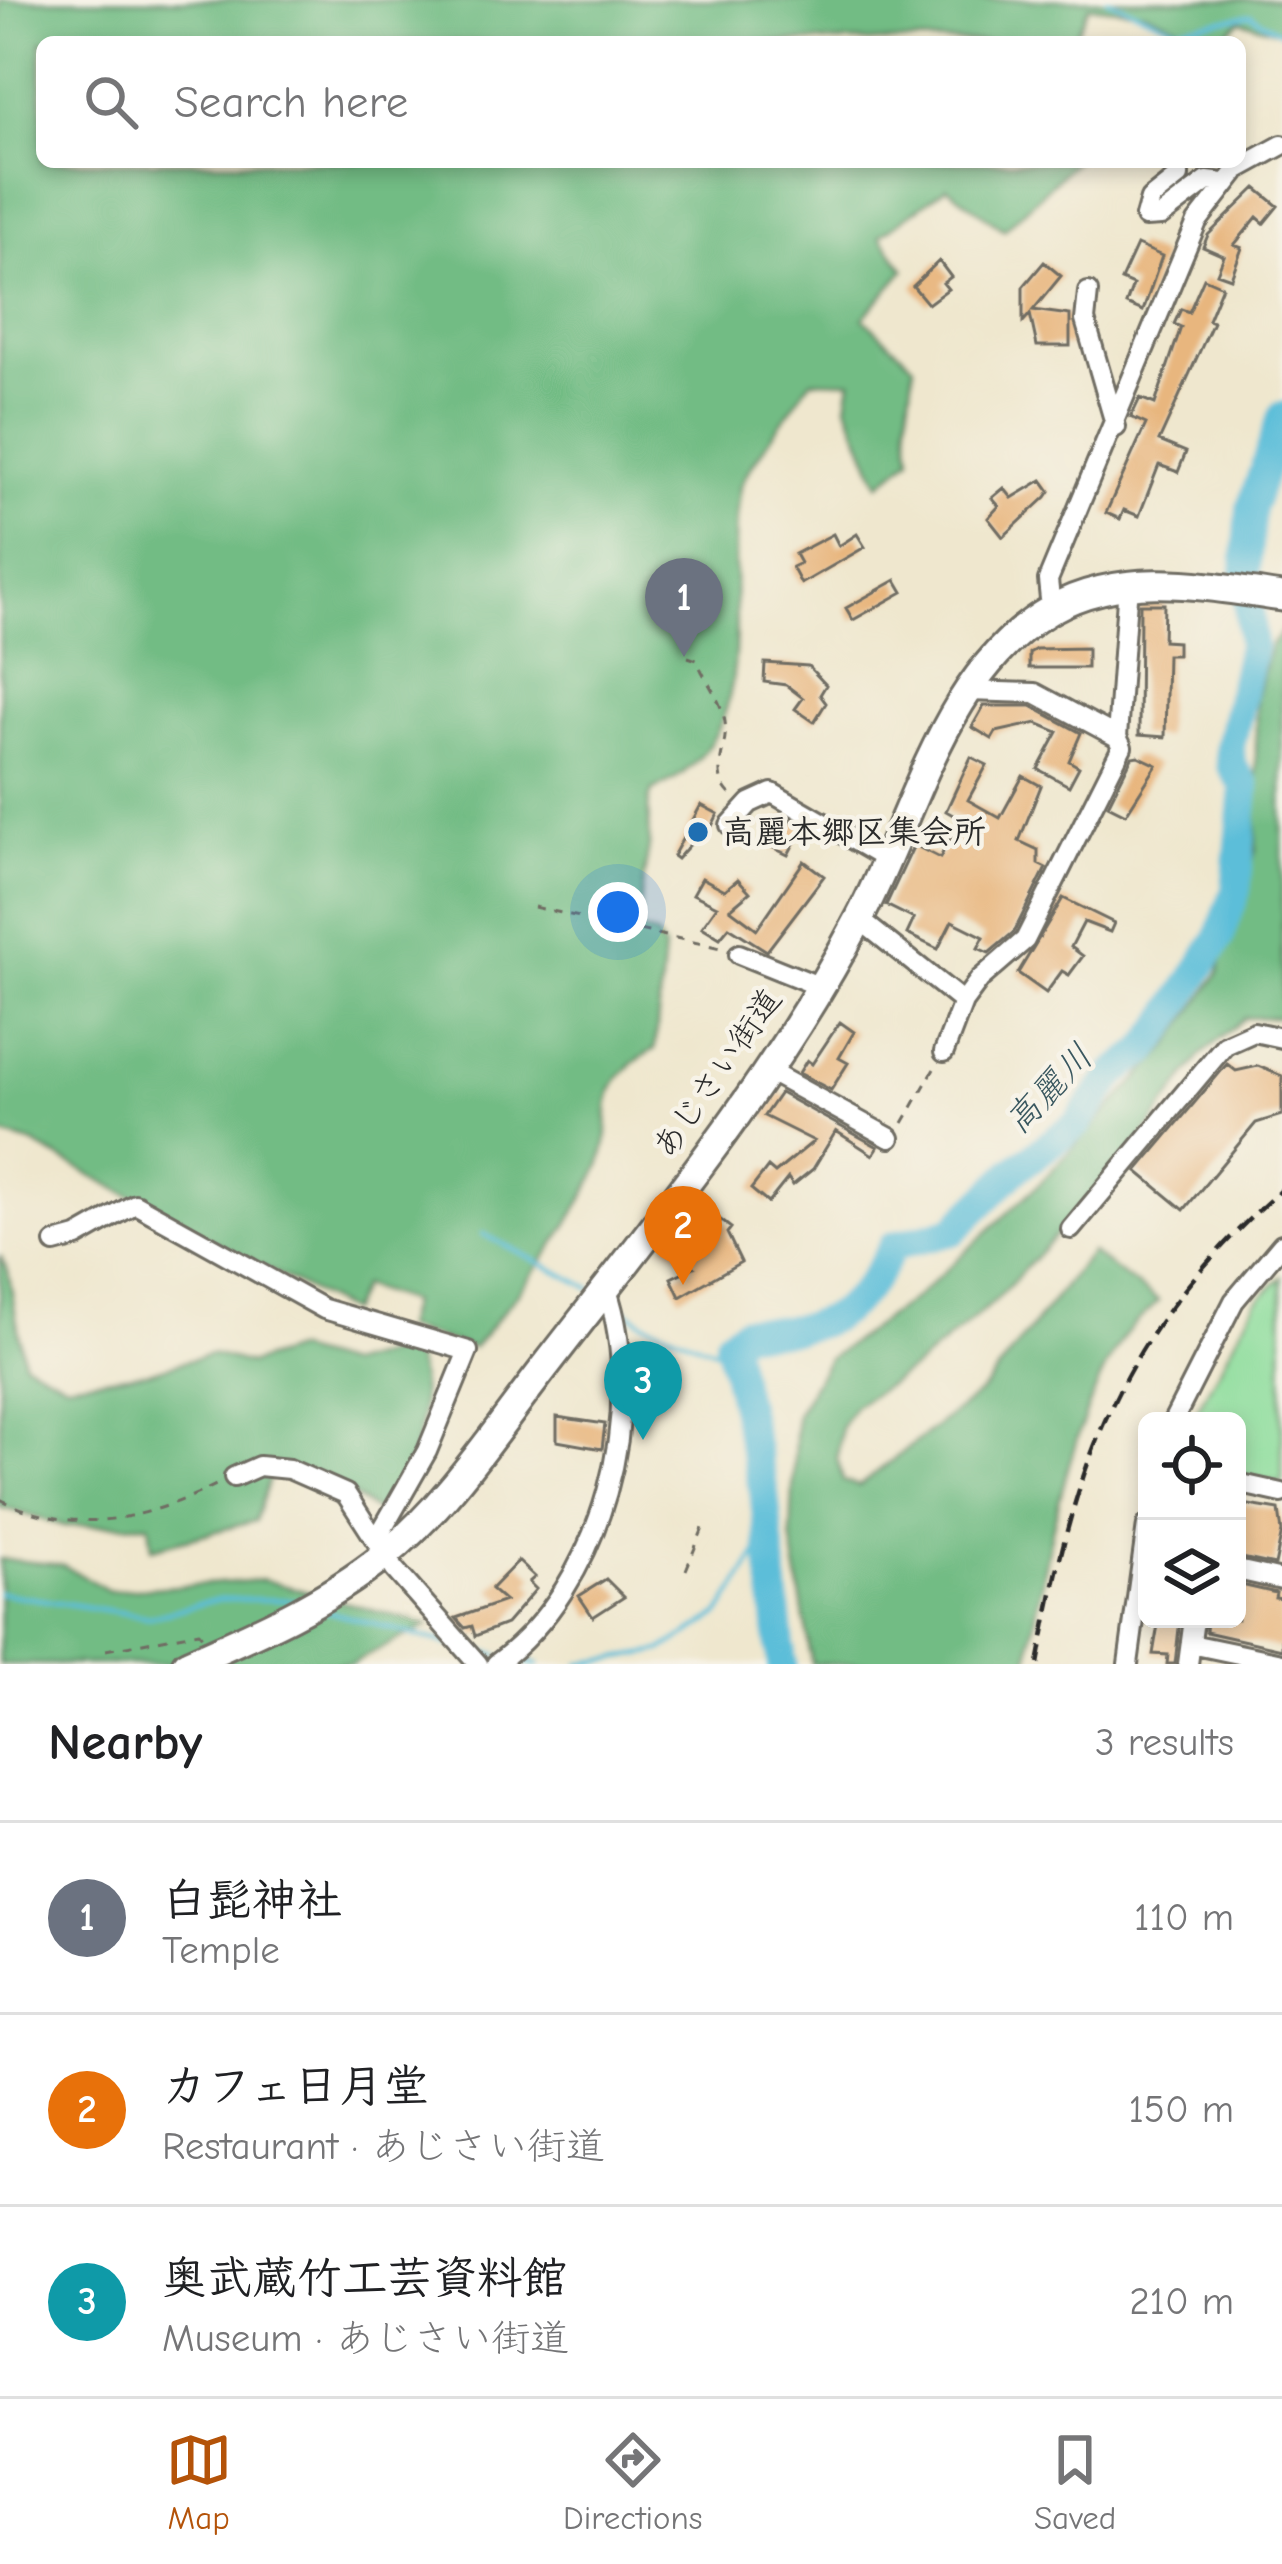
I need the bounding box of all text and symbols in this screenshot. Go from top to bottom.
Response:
search box [36,36,1246,168]
icon: search [78,69,144,135]
text: Search here [174,76,408,128]
pin: 1 [645,558,723,657]
place label: 高麗本郷区集会所 [722,813,986,851]
marker: 高麗本郷区集会所 [685,819,711,845]
your location [588,882,648,942]
street label: あじさい街道 [645,981,789,1165]
water label: 高麗川 [997,1036,1101,1142]
pin: 2 [644,1186,722,1285]
pin: 3 [604,1341,682,1440]
map controls [1138,1412,1246,1628]
button: locate [1138,1412,1246,1520]
button: layers [1138,1520,1246,1628]
text: Nearby [48,1713,202,1772]
text: 3 results [1095,1720,1234,1765]
text: 白髭神社 [162,1874,342,1926]
text: 1 [79,1895,95,1940]
text: 110 m [1134,1895,1234,1940]
text: Temple [162,1928,280,1973]
text: カフェ日月堂 [162,2060,428,2112]
text: 2 [77,2087,97,2132]
text: 150 m [1128,2087,1234,2132]
text: Restaurant · あじさい街道 [162,2124,605,2169]
text: 奥武蔵竹工芸資料館 [162,2252,567,2304]
text: 3 [77,2279,97,2324]
text: 210 m [1129,2279,1234,2324]
text: Museum · あじさい街道 [162,2316,569,2361]
tab: Map [166,2427,232,2537]
tab: Directions [563,2427,703,2537]
tab: Saved [1034,2427,1116,2537]

